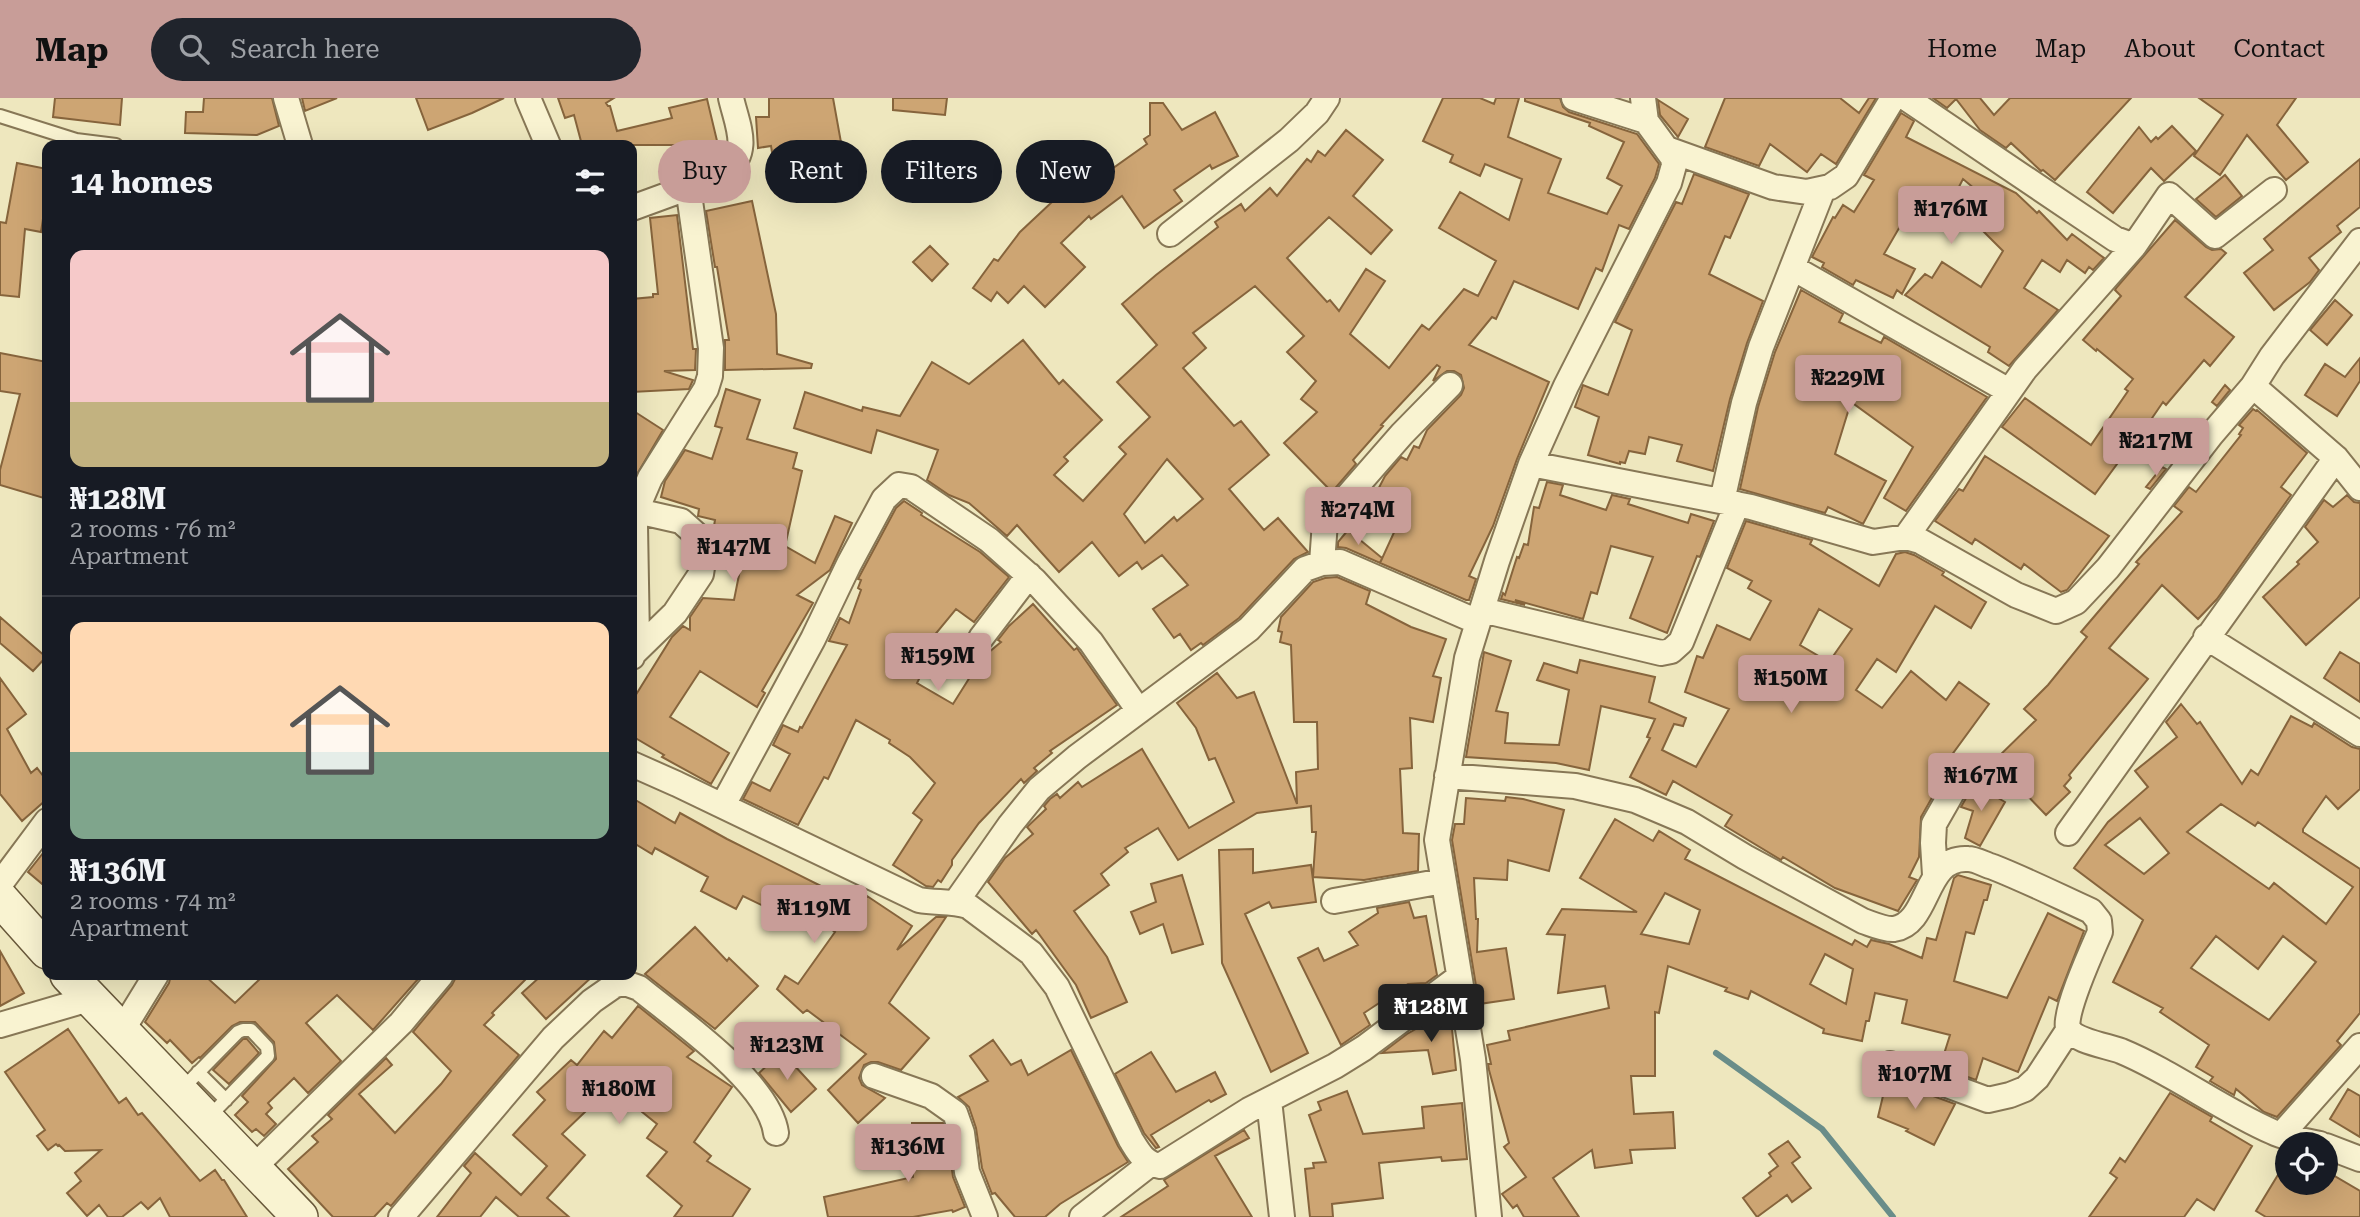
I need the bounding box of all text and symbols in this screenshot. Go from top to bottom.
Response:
search box [151,18,641,81]
text: Map [35,30,109,69]
icon: search [175,30,213,68]
text: Search here [231,34,380,64]
text: Home [1927,35,1997,63]
text: Map [2035,35,2086,63]
text: About [2124,35,2195,63]
text: Contact [2233,35,2325,63]
chip: Buy [658,140,751,203]
chip: Rent [765,140,867,203]
chip: Filters [881,140,1002,203]
chip: New [1016,140,1115,203]
icon: filters [571,163,609,201]
text: 14 homes [70,165,213,200]
pin: ₦176M [1902,186,2000,246]
text: ₦176M [1914,195,1988,222]
icon: home [277,295,403,421]
pin: ₦229M [1799,356,1897,415]
text: ₦229M [1811,364,1885,391]
pin: ₦217M [2107,418,2205,478]
text: ₦217M [2119,427,2193,454]
text: ₦128M [70,481,166,516]
pin: ₦274M [1309,488,1407,547]
text: ₦274M [1321,496,1395,523]
text: 2 rooms · 76 m² [70,516,236,543]
pin: ₦147M [685,524,783,584]
text: ₦147M [697,533,771,560]
text: Apartment [70,543,189,570]
pin: ₦159M [889,634,987,693]
text: ₦159M [901,642,975,669]
pin: ₦150M [1742,656,1840,715]
text: ₦150M [1754,664,1828,691]
icon: home [277,667,403,793]
pin: ₦167M [1932,754,2030,813]
text: ₦167M [1944,762,2018,789]
text: ₦136M [70,853,166,888]
pin: ₦119M [765,886,863,945]
text: 2 rooms · 74 m² [70,888,236,915]
text: ₦119M [777,894,851,921]
text: Apartment [70,915,189,942]
pin: ₦128M [1382,984,1480,1044]
text: ₦128M [1394,993,1468,1020]
pin: ₦123M [738,1023,836,1082]
text: ₦123M [750,1031,824,1058]
pin: ₦107M [1866,1052,1964,1111]
text: ₦107M [1878,1060,1952,1087]
pin: ₦180M [570,1066,668,1126]
text: ₦180M [582,1075,656,1102]
pin: ₦136M [859,1124,957,1184]
map controls [2275,1132,2338,1195]
button: locate [2275,1132,2338,1195]
text: ₦136M [871,1133,945,1160]

